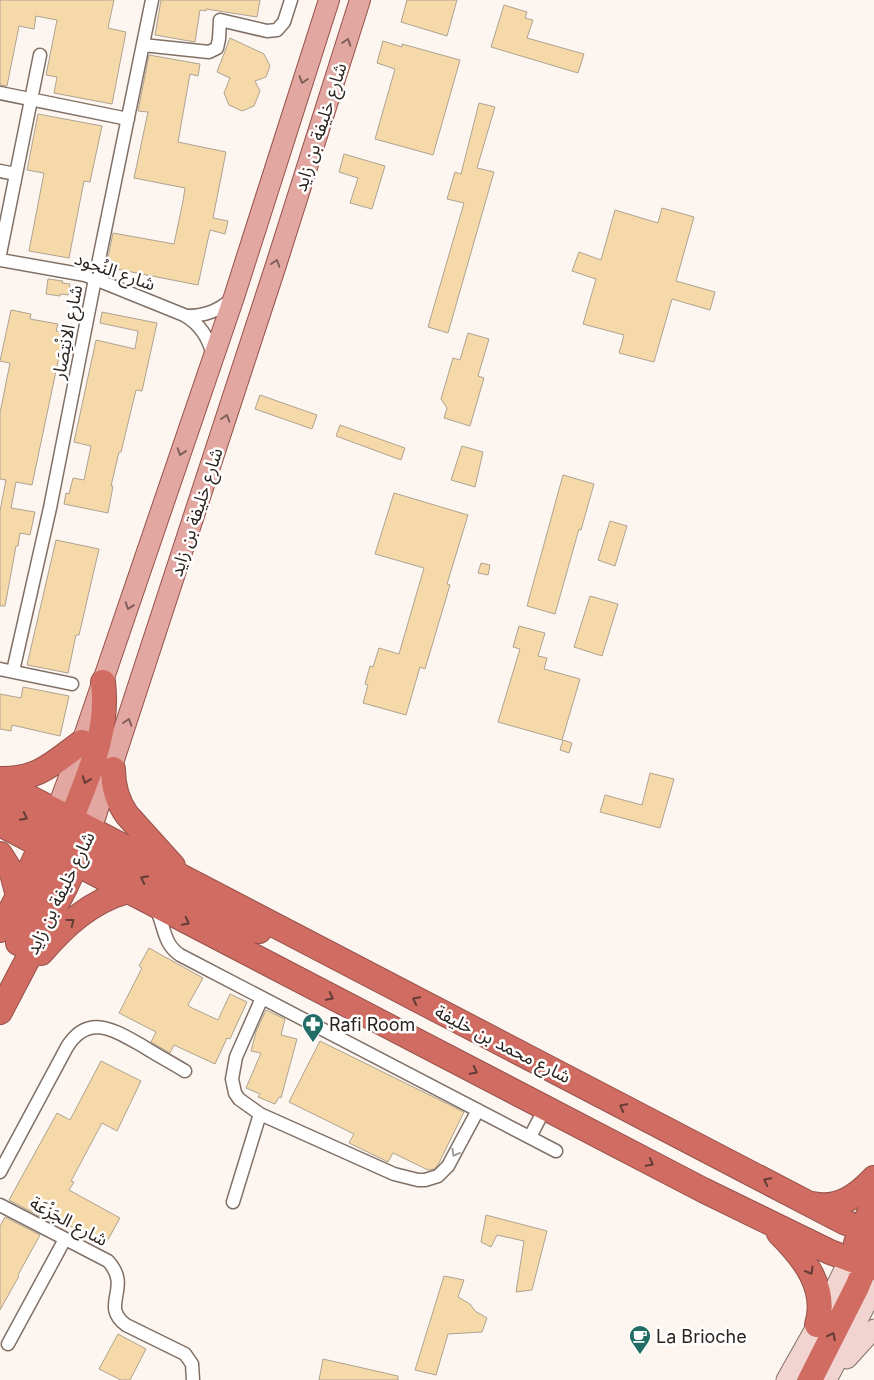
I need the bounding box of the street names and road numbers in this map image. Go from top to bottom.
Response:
street label: شارع خليفة بن زايد [289,60,354,195]
street label: شارع النُجود [71,247,158,298]
street label: شارع الانْتِصَار [47,283,90,383]
street label: شارع خليفة بن زايد [165,445,230,580]
street label: شارع خليفة بن زايد [21,828,102,960]
street label: شارع محمد بن خليفة [430,1001,574,1091]
street label: شارع الجَزْعَة [25,1192,111,1254]

